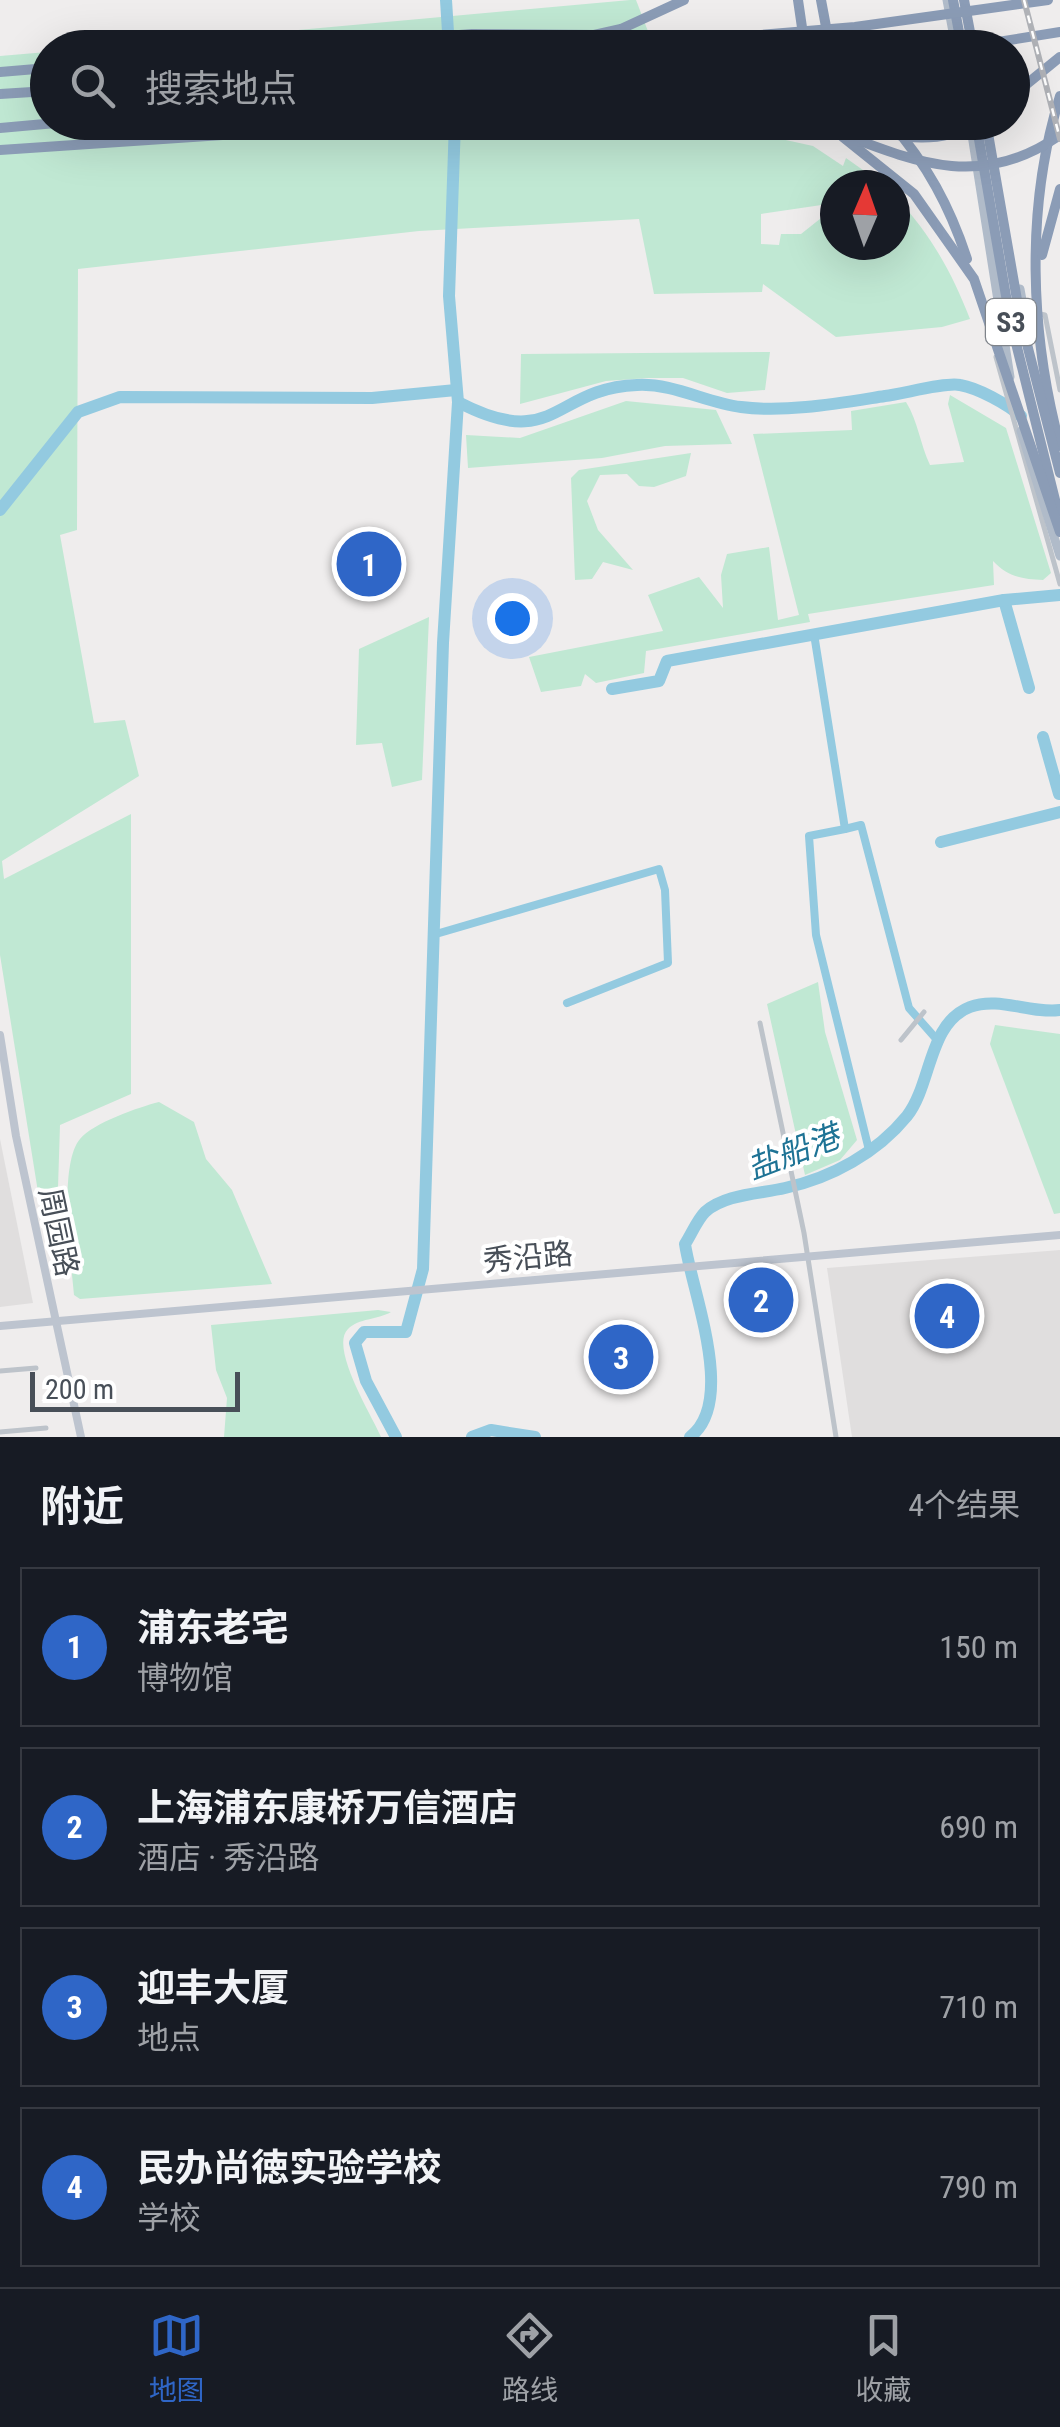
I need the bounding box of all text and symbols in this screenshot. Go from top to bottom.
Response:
search box [30,30,1030,140]
icon: search [65,58,120,113]
text: 搜索地点 [145,67,297,111]
north arrow [820,170,910,260]
road number: S3 [986,299,1036,345]
pin: 1 [336,526,402,602]
your location [487,593,538,644]
water label: 盐船港 [741,1116,848,1187]
street label: 周园路 [33,1184,85,1280]
street label: 秀沿路 [482,1236,574,1278]
pin: 2 [728,1262,794,1338]
pin: 4 [914,1278,980,1354]
pin: 3 [588,1320,654,1394]
scale bar [30,1367,240,1412]
text: 200 m [45,1373,114,1406]
text: 附近 [40,1482,124,1531]
text: 4个结果 [908,1486,1020,1524]
text: 浦东老宅 [137,1606,289,1650]
text: 1 [66,1628,83,1666]
text: 150 m [939,1628,1018,1666]
text: 博物馆 [137,1659,233,1697]
text: 上海浦东康桥万信酒店 [137,1786,517,1830]
text: 2 [66,1808,83,1846]
text: 690 m [939,1808,1018,1846]
text: 酒店 · 秀沿路 [137,1839,320,1877]
text: 迎丰大厦 [137,1966,289,2010]
text: 3 [66,1988,83,2026]
text: 710 m [939,1988,1018,2026]
text: 地点 [137,2019,201,2057]
text: 民办尚徳实验学校 [137,2146,441,2190]
text: 4 [66,2168,83,2206]
text: 790 m [939,2168,1018,2206]
text: 学校 [137,2199,201,2237]
tab: 地图 [149,2308,205,2408]
tab: 路线 [502,2308,558,2408]
tab: 收藏 [855,2308,911,2408]

